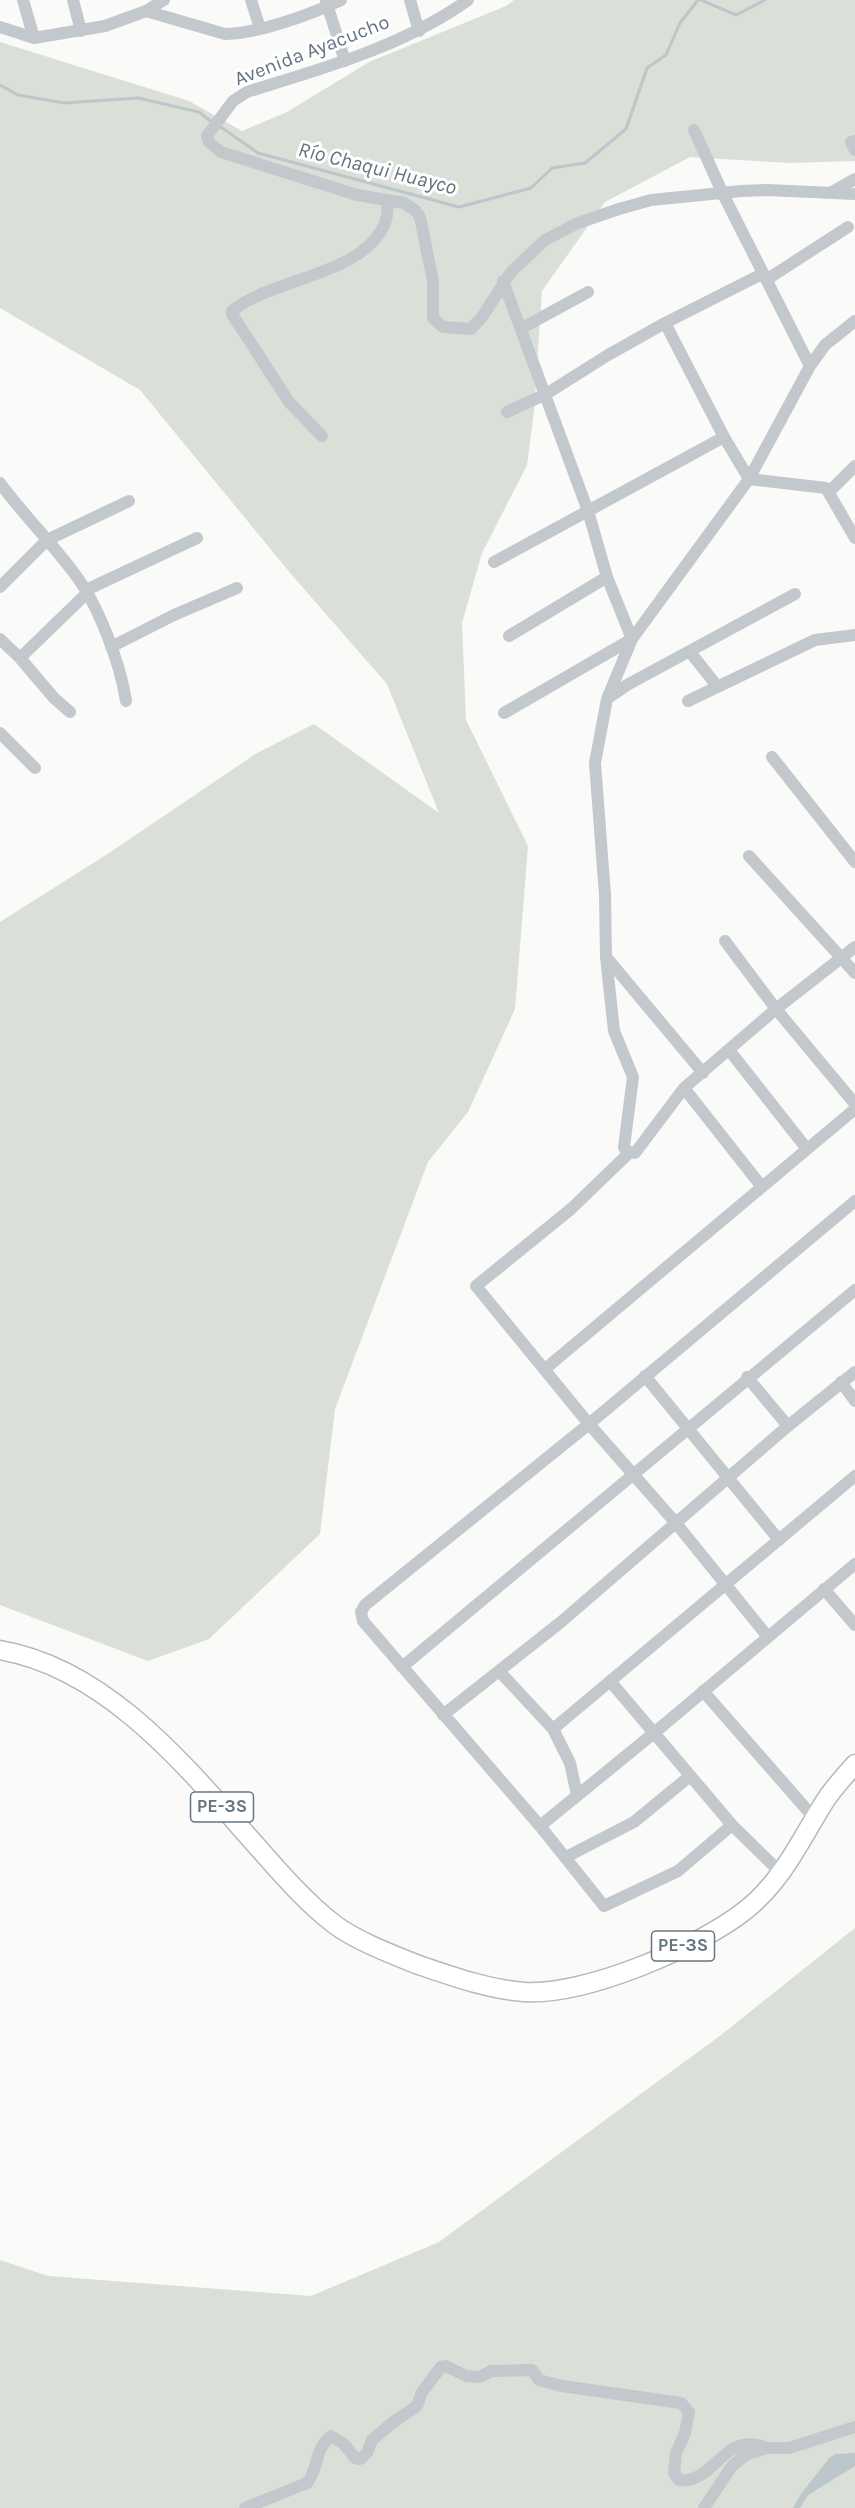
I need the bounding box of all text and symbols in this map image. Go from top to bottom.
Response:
street label: Avenida Ayacucho [231,10,393,92]
water label: Río Chaqui Huayco [295,137,459,201]
road number: PE-3S [190,1792,254,1822]
road number: PE-3S [652,1931,714,1961]

